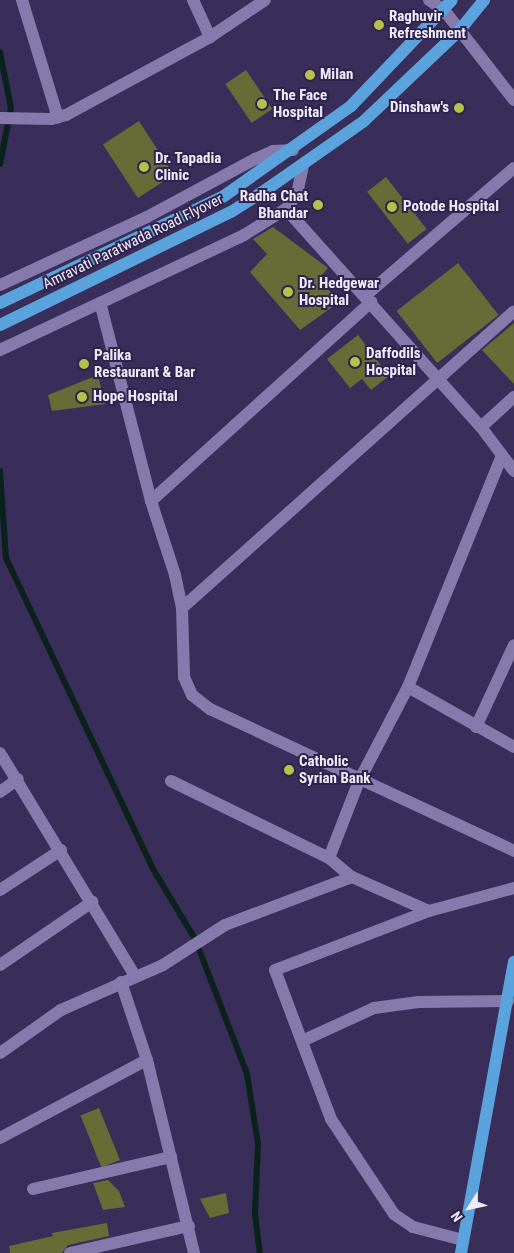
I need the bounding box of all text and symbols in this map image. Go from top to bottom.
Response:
place label: Raghuvir Refreshment [389,7,466,42]
marker: Raghuvir Refreshment [373,19,385,31]
place label: Milan [320,66,353,84]
marker: Milan [304,69,316,81]
place label: The Face Hospital [273,86,327,121]
marker: The Face Hospital [255,97,269,111]
place label: Dinshaw's [390,99,449,117]
marker: Dinshaw's [453,102,465,114]
place label: Dr. Tapadia Clinic [155,149,222,184]
marker: Dr. Tapadia Clinic [137,160,151,174]
place label: Radha Chat Bhandar [240,187,308,222]
street label: Amravati Paratwada Road Flyover [40,190,226,294]
place label: Potode Hospital [403,198,499,216]
marker: Radha Chat Bhandar [312,199,324,211]
marker: Potode Hospital [385,200,399,214]
place label: Dr. Hedgewar Hospital [299,274,379,309]
marker: Dr. Hedgewar Hospital [281,285,295,299]
place label: Daffodils Hospital [366,344,421,379]
place label: Palika Restaurant & Bar [94,346,195,381]
marker: Daffodils Hospital [348,355,362,369]
marker: Palika Restaurant & Bar [78,358,90,370]
place label: Hope Hospital [93,388,178,406]
marker: Hope Hospital [75,390,89,404]
place label: Catholic Syrian Bank [299,752,370,787]
marker: Catholic Syrian Bank [283,764,295,776]
north arrow [444,1183,494,1233]
text: N [448,1209,466,1225]

